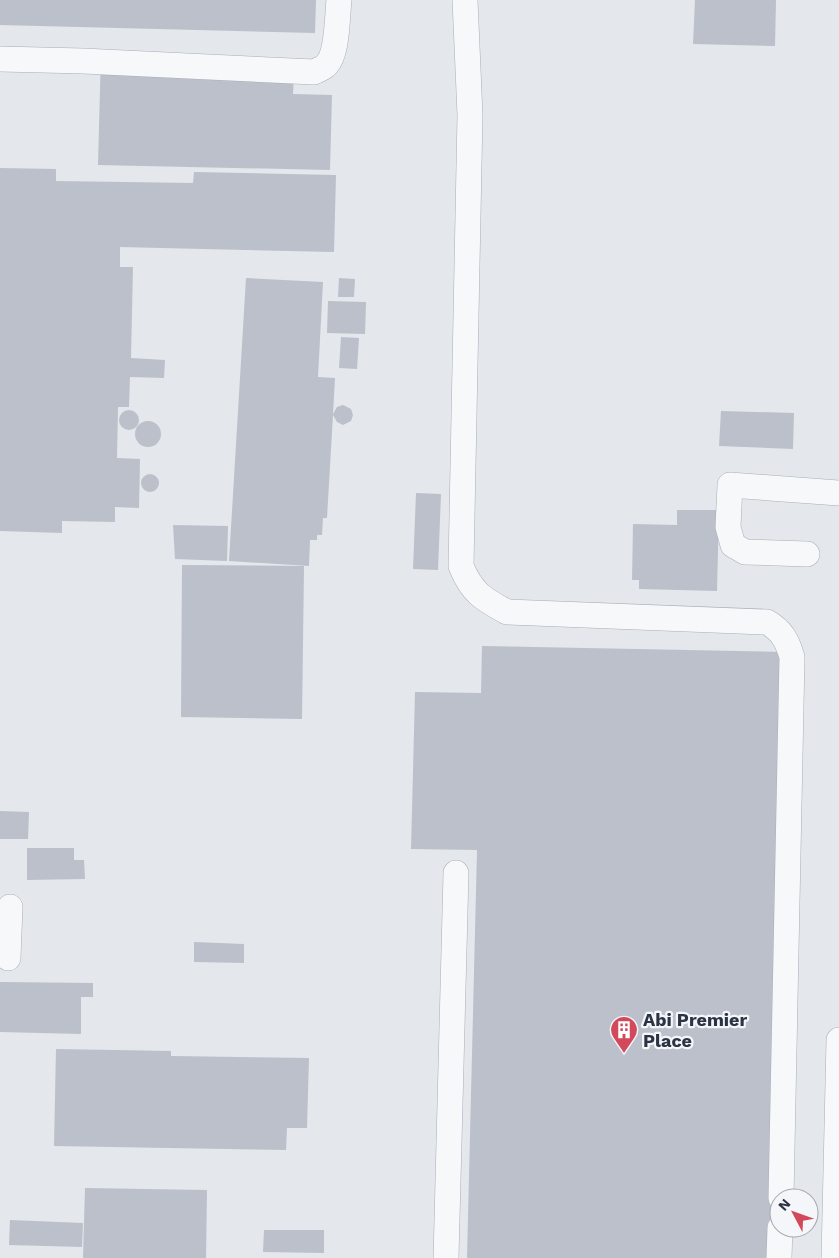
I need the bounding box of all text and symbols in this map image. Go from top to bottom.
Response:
place label: Abi Premier Place [643,1009,748,1051]
building icon: Abi Premier Place [609,1015,639,1054]
north arrow [769,1188,819,1238]
text: N [775,1195,794,1214]

